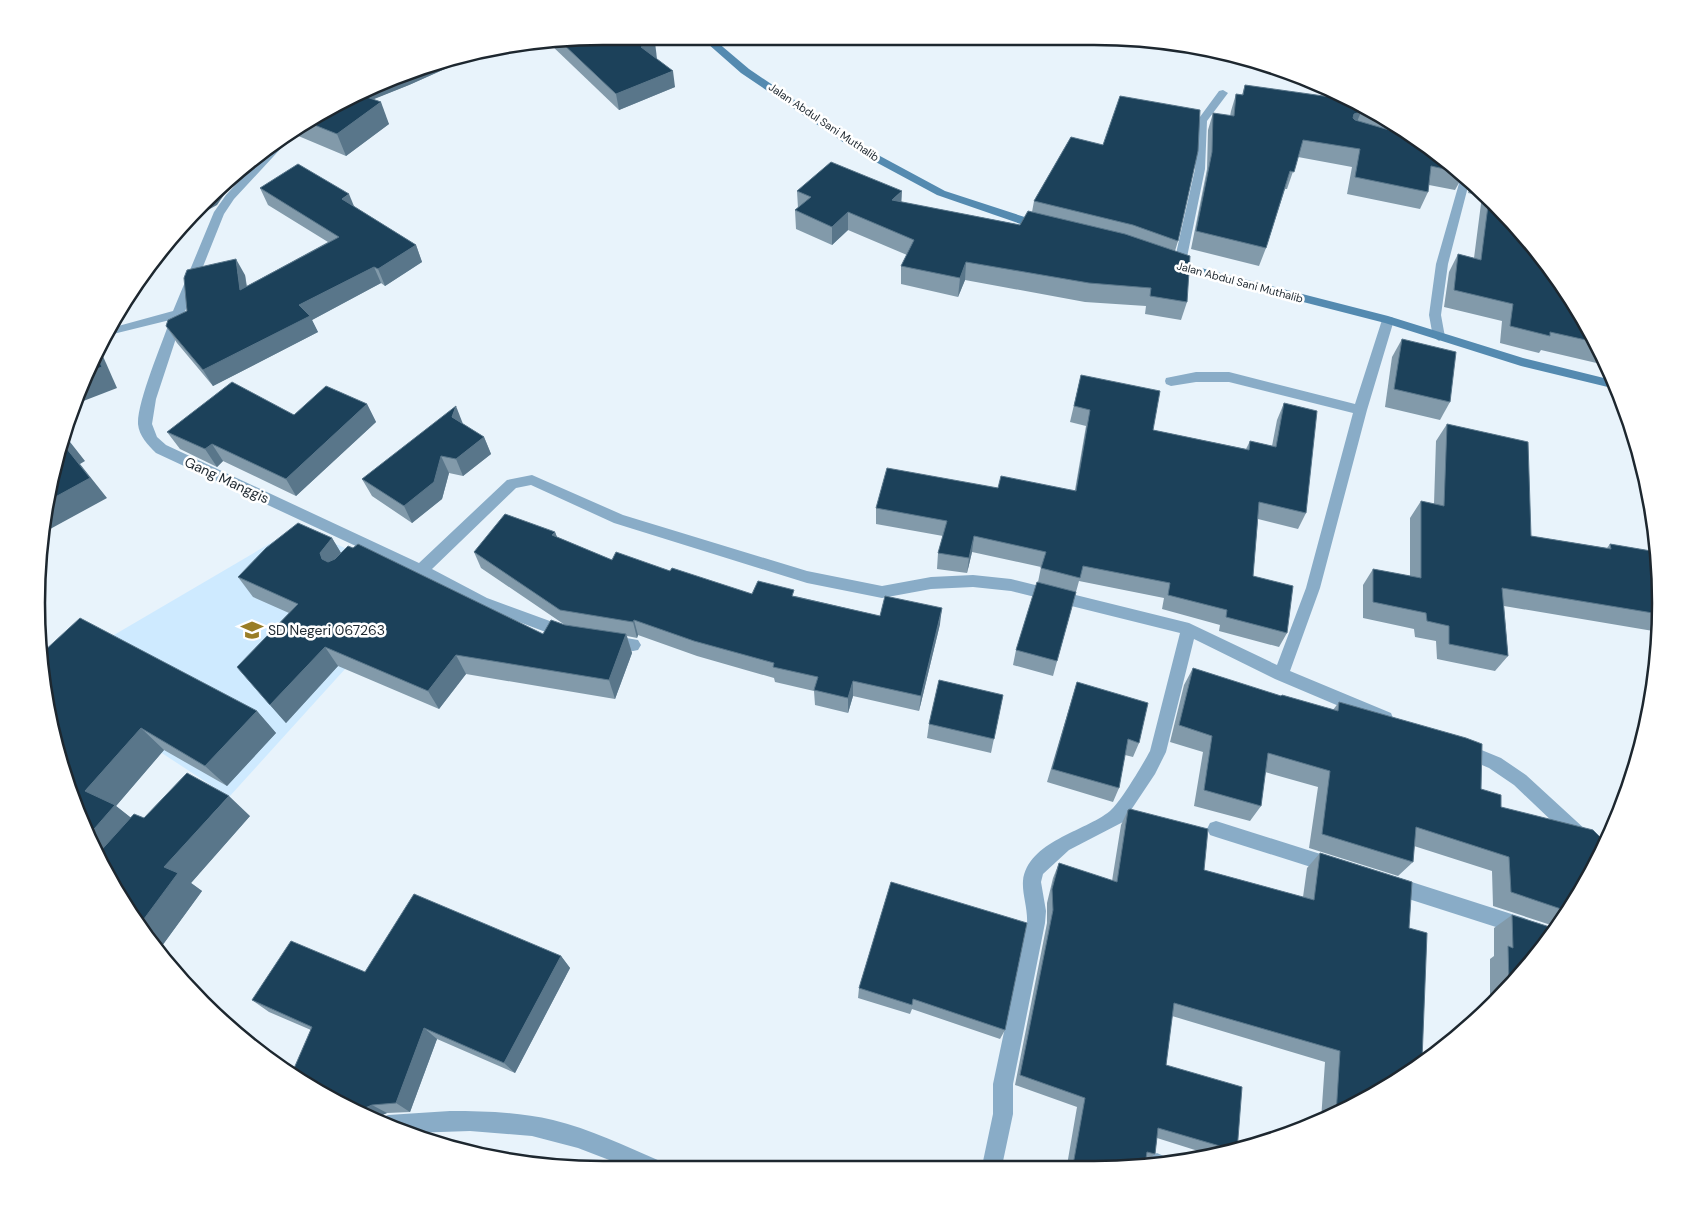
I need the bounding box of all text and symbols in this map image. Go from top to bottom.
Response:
street label: Jalan Abdul Sani Muthalib [766,80,882,164]
street label: Jalan Abdul Sani Muthalib [1175,258,1305,306]
street label: Gang Manggis [182,453,272,507]
school or university icon: SD Negeri 067263 [239,617,265,643]
place label: SD Negeri 067263 [268,621,385,639]

